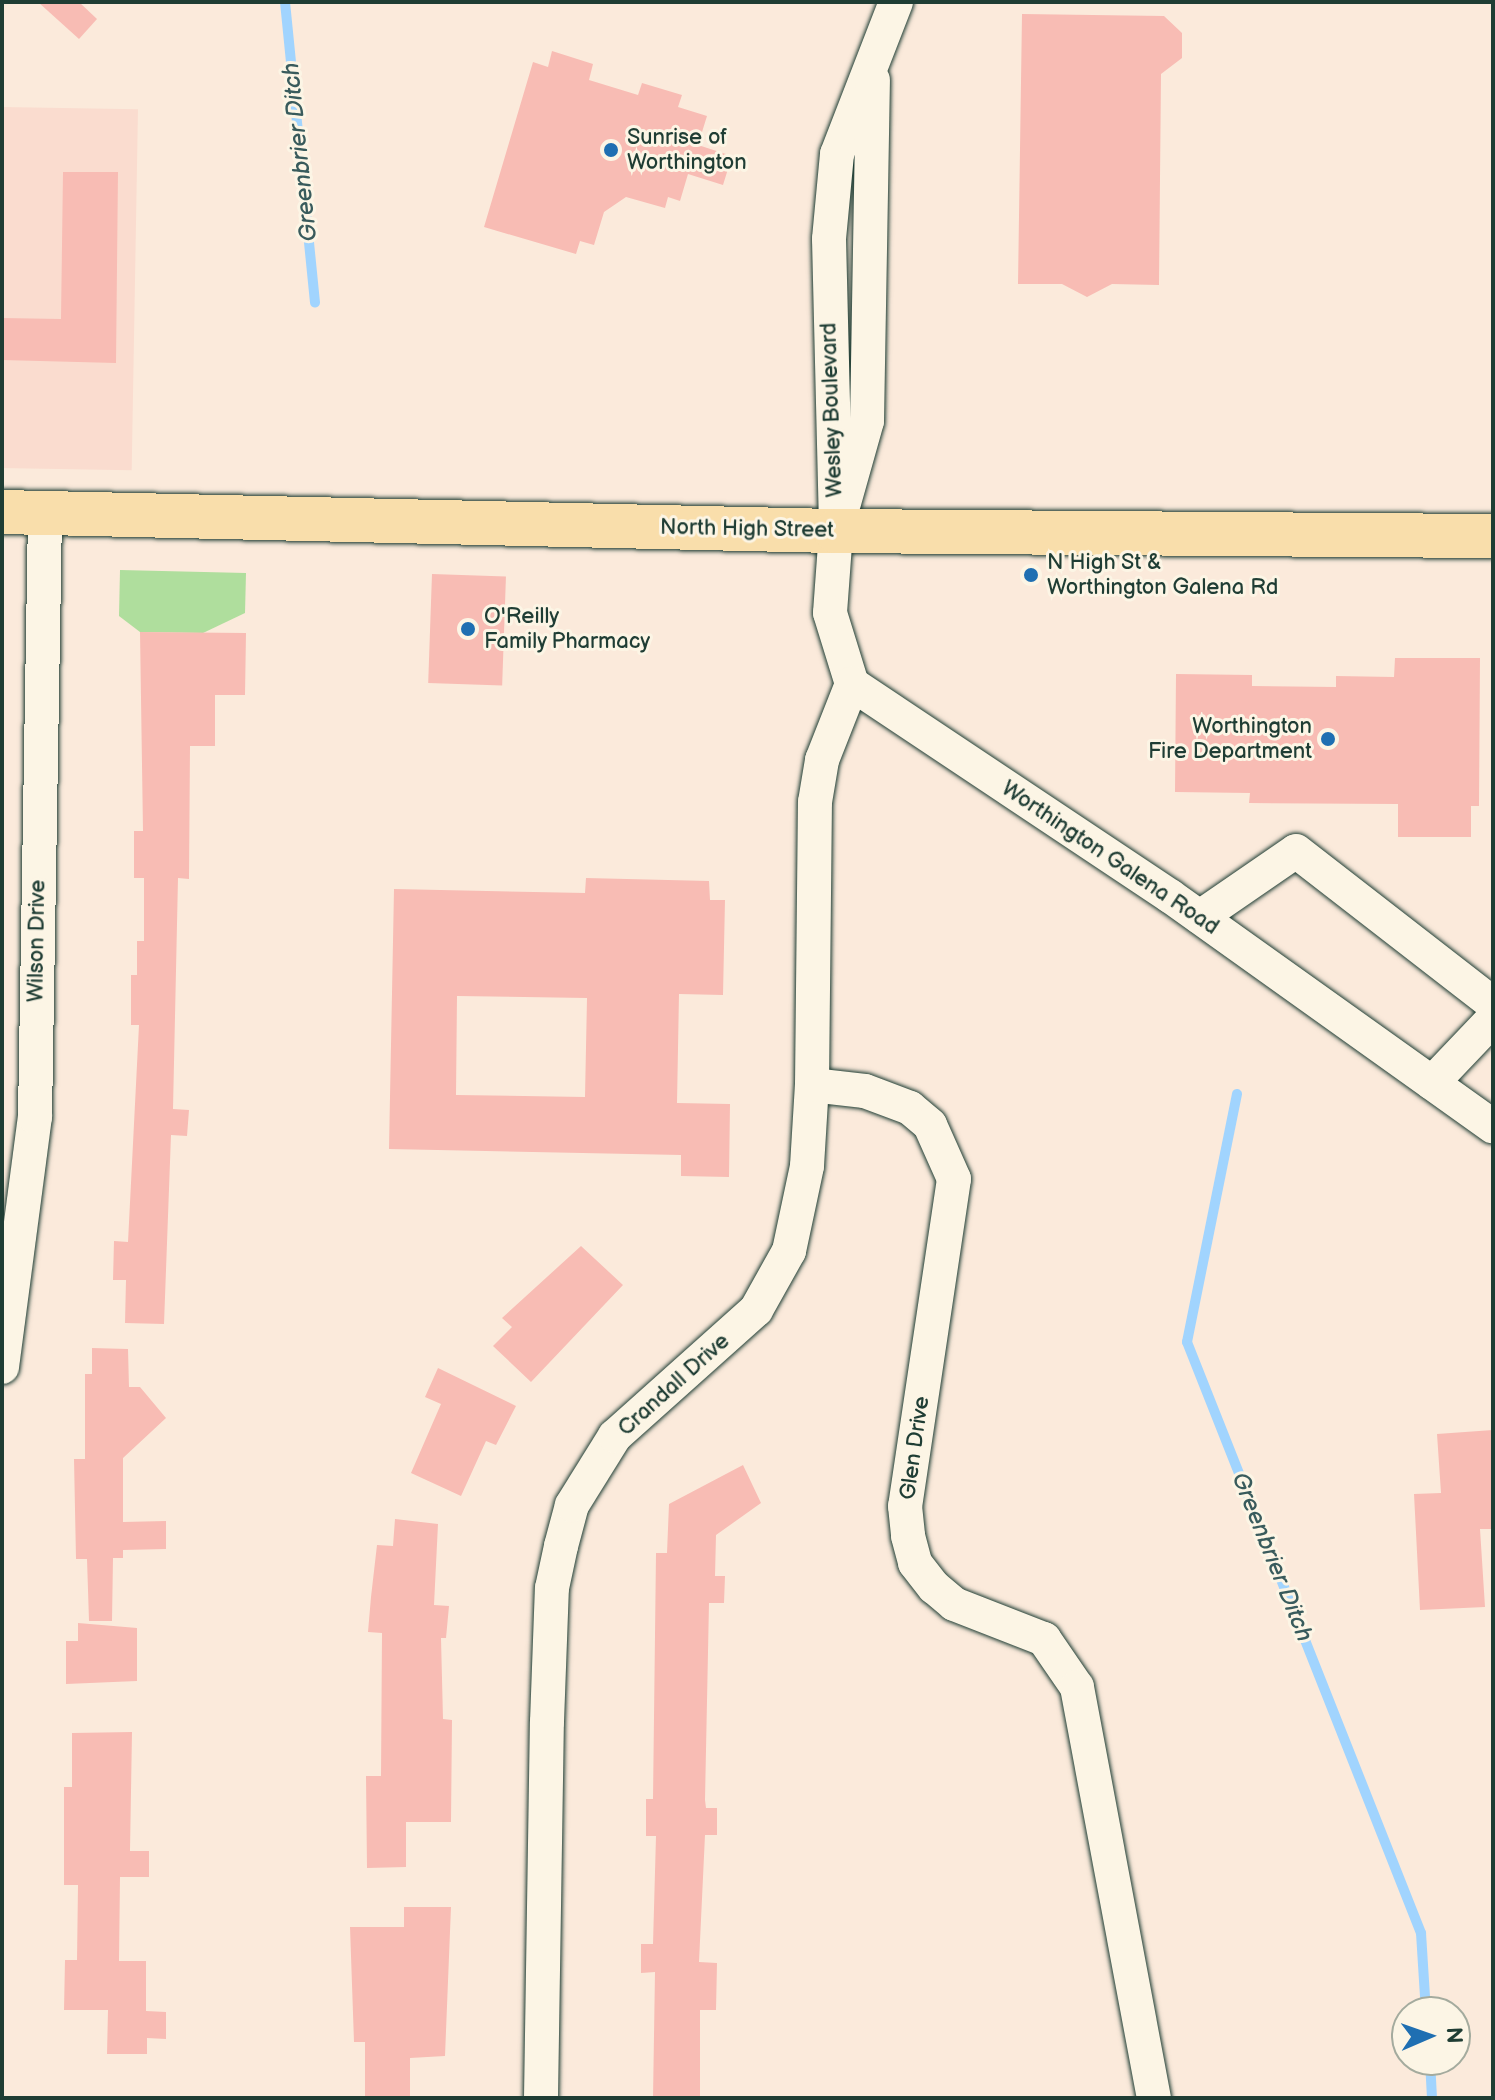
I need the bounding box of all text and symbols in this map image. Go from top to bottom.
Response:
water label: Greenbrier Ditch [276,61,324,243]
place label: Sunrise of Worthington [627,124,747,176]
marker: Sunrise of Worthington [602,141,620,159]
street label: Wesley Boulevard [816,321,848,499]
street label: North High Street [660,514,834,544]
place label: N High St & Worthington Galena Rd [1047,549,1278,600]
marker: N High St & Worthington Galena Rd [1022,566,1040,584]
place label: O'Reilly Family Pharmacy [484,603,652,654]
marker: O'Reilly Family Pharmacy [459,620,477,638]
place label: Worthington Fire Department [1148,713,1312,764]
marker: Worthington Fire Department [1319,730,1337,748]
street label: Worthington Galena Road [996,775,1224,941]
street label: Wilson Drive [23,880,51,1002]
street label: Crandall Drive [613,1328,735,1442]
street label: Glen Drive [895,1394,935,1502]
water label: Greenbrier Ditch [1225,1468,1319,1646]
north arrow [1391,1996,1471,2076]
text: N [1440,2026,1467,2044]

